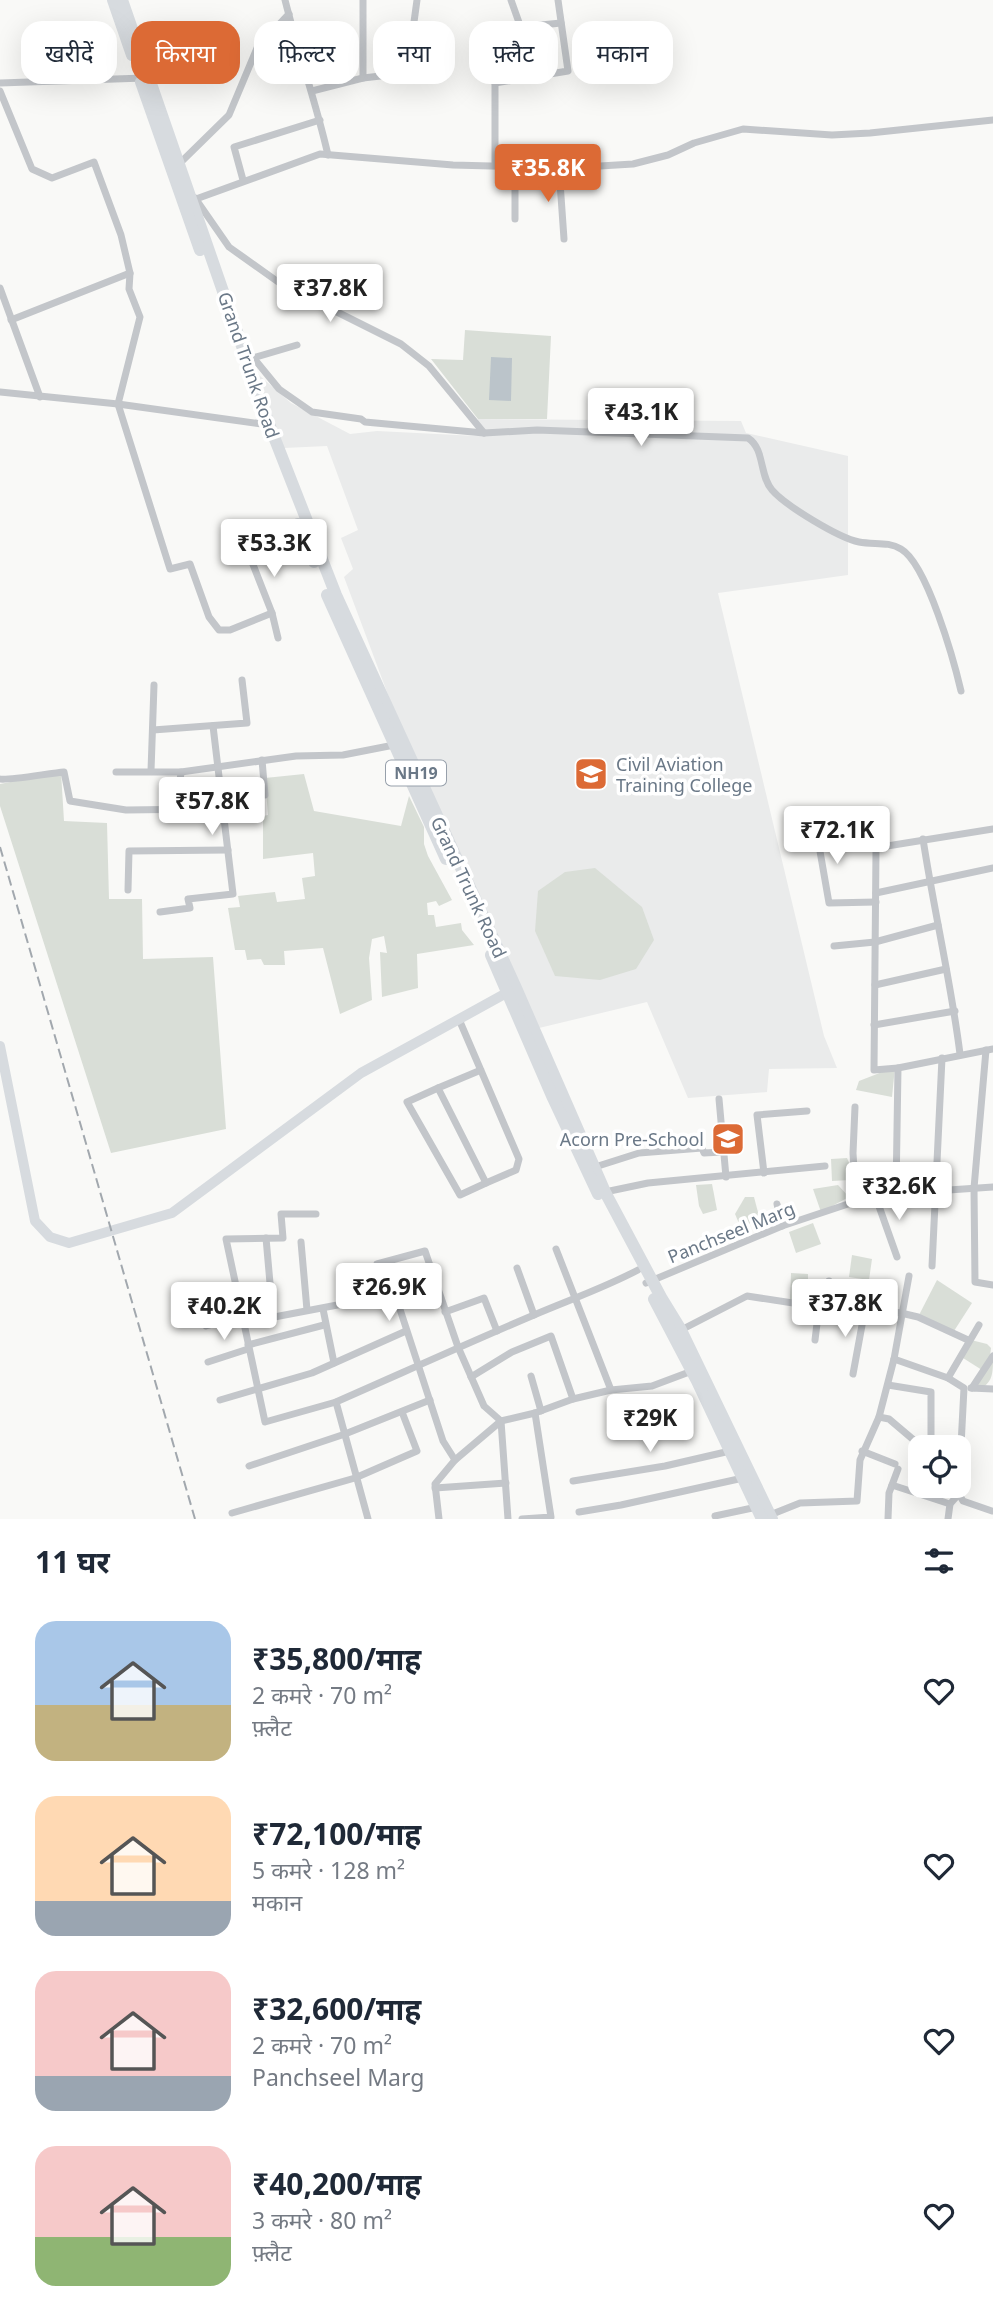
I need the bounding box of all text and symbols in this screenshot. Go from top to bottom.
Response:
chip: खरीदें [21,21,117,84]
chip: किराया [131,21,240,84]
chip: फ़िल्टर [254,21,359,84]
chip: नया [373,21,455,84]
chip: फ़्लैट [469,21,558,84]
chip: मकान [572,21,673,84]
pin: ₹35.8K [491,144,605,204]
text: ₹35.8K [511,151,585,183]
pin: ₹37.8K [273,264,387,324]
text: ₹37.8K [293,271,367,303]
street label: Grand Trunk Road [213,289,285,441]
pin: ₹43.1K [584,388,698,448]
text: ₹43.1K [604,395,678,427]
pin: ₹53.3K [217,520,331,579]
text: ₹53.3K [237,526,311,558]
place label: Civil Aviation Training College [616,752,753,797]
school or university icon: Civil Aviation Training College [572,755,610,793]
road number: NH19 [386,760,446,786]
pin: ₹57.8K [155,778,269,837]
text: ₹57.8K [175,784,249,816]
pin: ₹72.1K [780,806,894,866]
street label: Grand Trunk Road [426,812,512,962]
text: ₹72.1K [800,813,874,845]
school or university icon: Acorn Pre-School [709,1120,747,1158]
place label: Acorn Pre-School [560,1127,704,1151]
pin: ₹32.6K [842,1162,956,1222]
text: ₹32.6K [862,1169,936,1201]
street label: Panchseel Marg [664,1196,798,1268]
pin: ₹26.9K [332,1264,446,1323]
text: ₹26.9K [352,1270,426,1302]
pin: ₹37.8K [788,1280,902,1339]
pin: ₹40.2K [167,1282,281,1342]
text: ₹37.8K [808,1286,882,1318]
text: ₹40.2K [187,1289,261,1321]
pin: ₹29K [609,1394,691,1454]
text: ₹29K [623,1401,677,1433]
map controls [908,1435,971,1498]
button: locate [908,1435,971,1498]
text: 11 घर [35,1541,110,1582]
icon: filters [920,1542,958,1580]
text: ₹35,800/माह [252,1638,421,1679]
icon: home [91,1649,175,1733]
icon: heart [920,1672,958,1710]
text: 2 कमरे · 70 m² [252,1679,392,1711]
text: फ़्लैट [252,1711,292,1743]
text: ₹72,100/माह [252,1813,421,1854]
icon: home [91,1824,175,1908]
icon: heart [920,1847,958,1885]
text: 5 कमरे · 128 m² [252,1854,405,1886]
text: मकान [252,1886,302,1918]
text: ₹32,600/माह [252,1988,421,2029]
icon: home [91,1999,175,2083]
icon: heart [920,2022,958,2060]
text: 2 कमरे · 70 m² [252,2029,392,2061]
text: Panchseel Marg [252,2061,424,2093]
text: ₹40,200/माह [252,2163,421,2204]
icon: home [91,2174,175,2258]
icon: heart [920,2197,958,2235]
text: 3 कमरे · 80 m² [252,2204,392,2236]
text: फ़्लैट [252,2236,292,2268]

